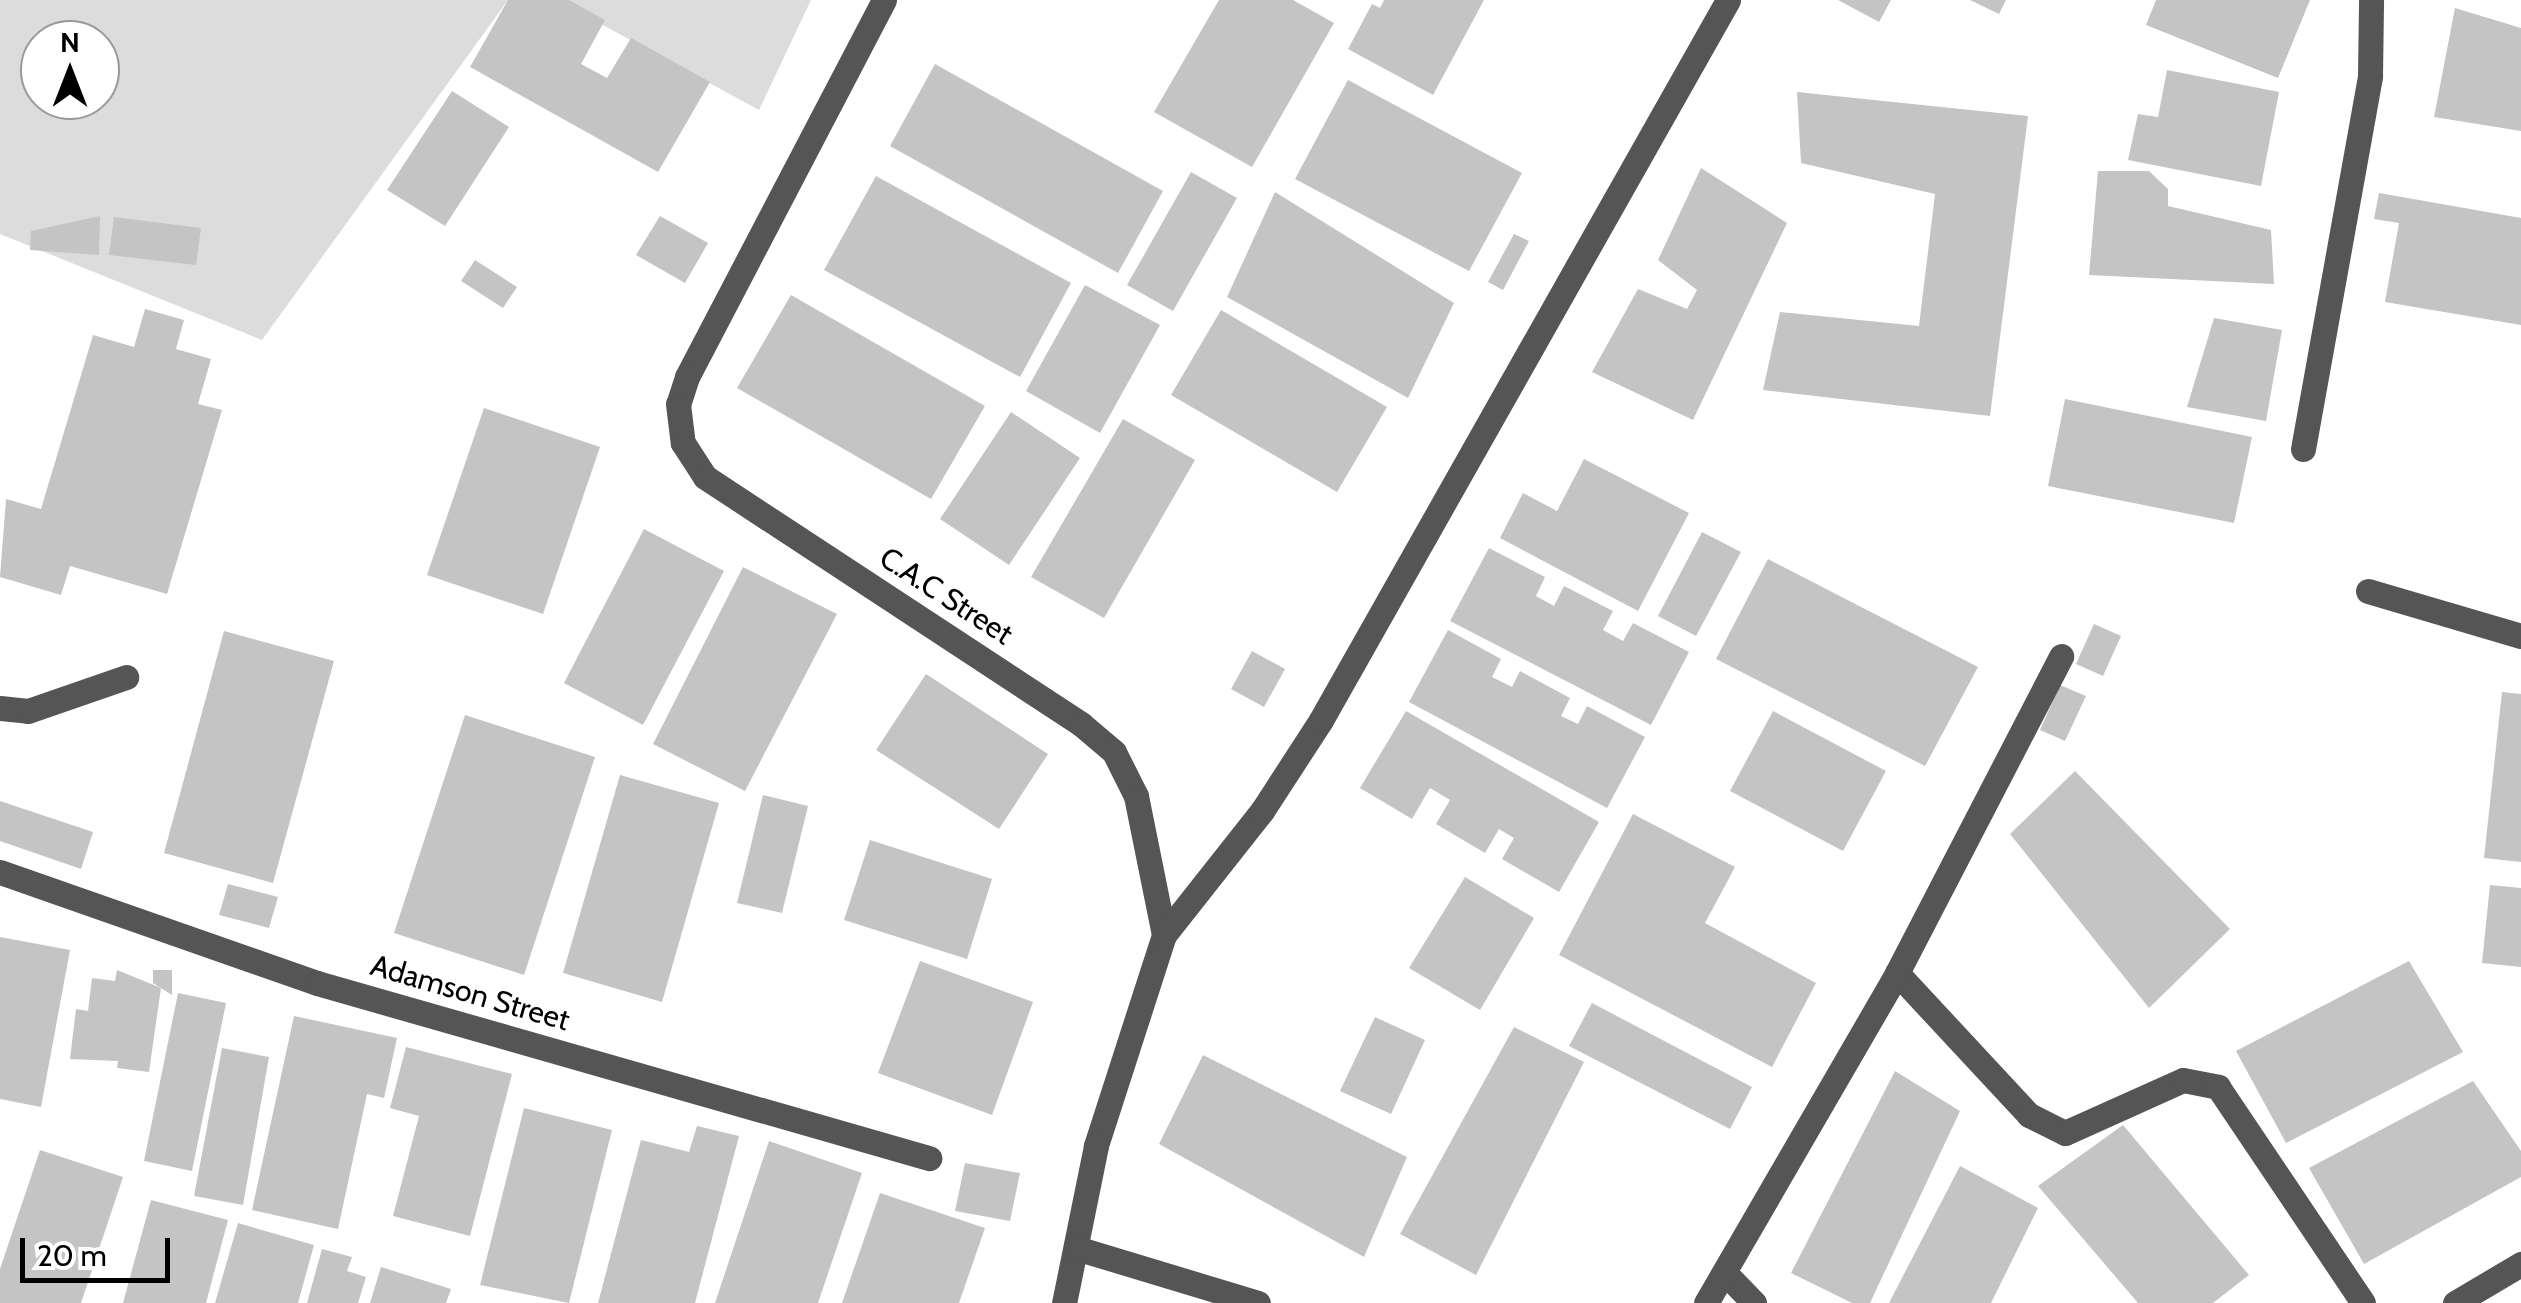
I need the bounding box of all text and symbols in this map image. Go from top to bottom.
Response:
north arrow [20,20,120,120]
text: N [60,25,80,59]
street label: C.A.C Street [873,540,1019,652]
street label: Adamson Street [366,947,574,1039]
scale bar [25,1218,175,1280]
text: 20 m [37,1237,107,1274]

